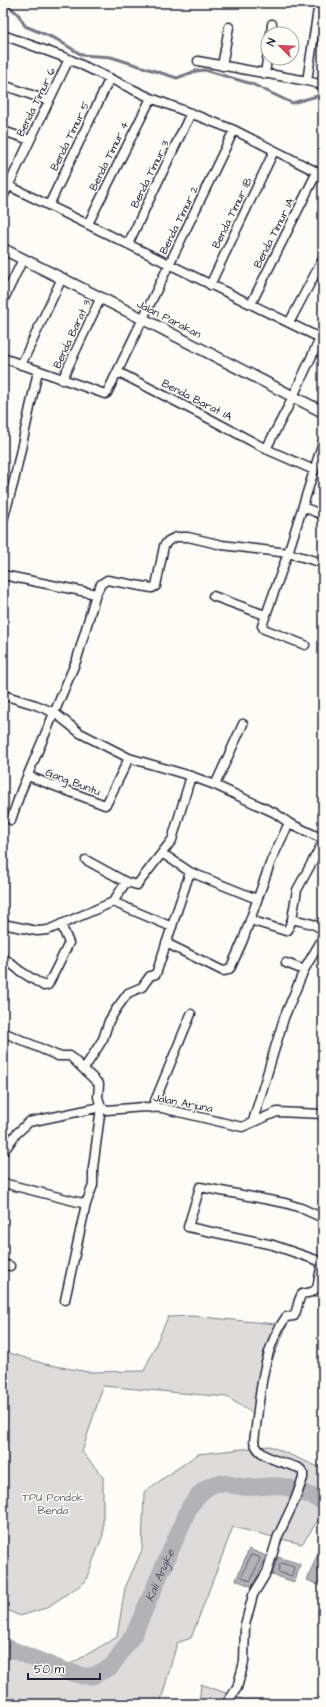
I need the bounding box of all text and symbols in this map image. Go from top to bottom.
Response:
north arrow [260,26,300,66]
text: N [263,36,280,48]
street label: Benda Timur 6 [13,65,59,139]
street label: Benda Timur 5 [47,98,93,173]
street label: Benda Timur 4 [86,118,133,193]
street label: Benda Timur 3 [127,137,173,210]
street label: Benda Timur 1B [208,175,256,251]
street label: Benda Timur 2 [156,183,202,257]
street label: Benda Timur 1A [250,196,298,270]
street label: Jalan Parakan [134,296,204,342]
street label: Benda Barat 3 [49,297,95,371]
street label: Benda Barat 1A [159,376,235,424]
street label: Gang Buntu [43,765,103,800]
street label: Jalan Arjuna [152,1090,214,1116]
park label: TPU Pondok Benda [22,1490,84,1518]
water label: Kali Angke [141,1546,179,1604]
scale bar [28,1655,100,1681]
text: 50 m [34,1661,65,1678]

